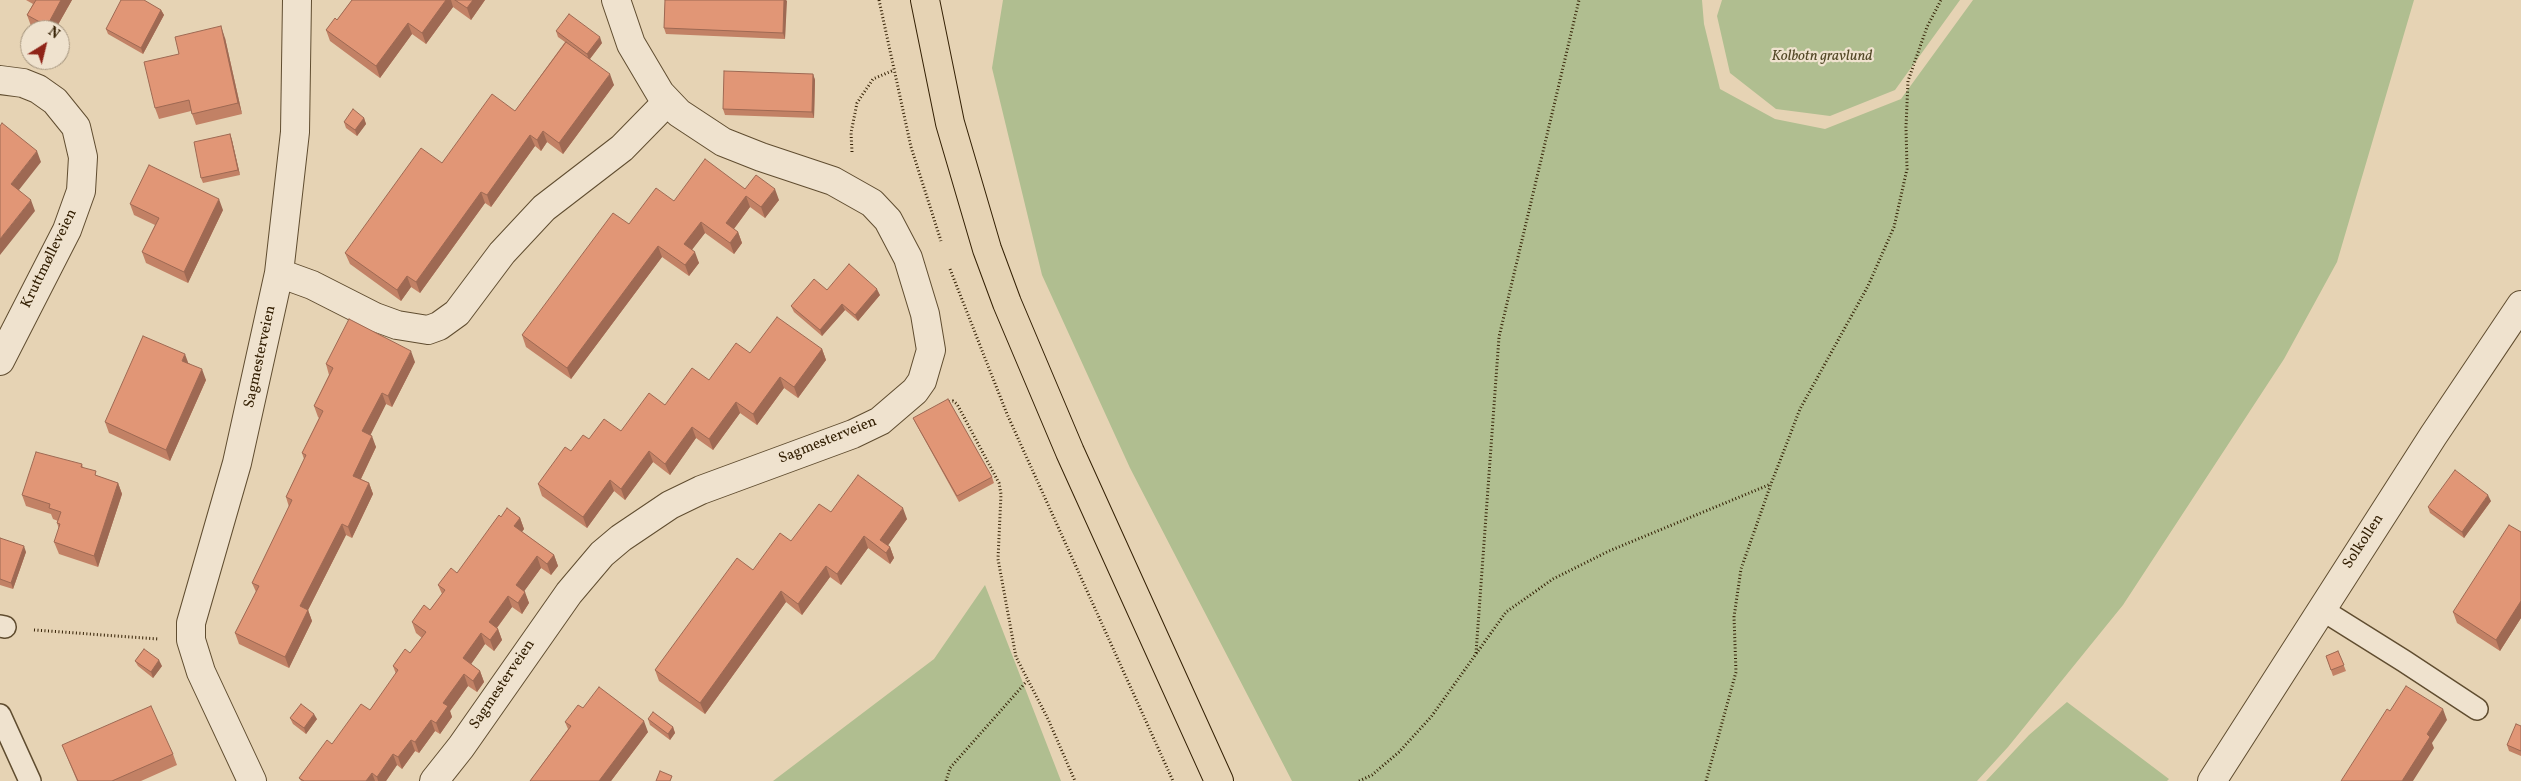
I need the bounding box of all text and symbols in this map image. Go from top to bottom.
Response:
north arrow [20,20,70,70]
text: N [44,23,63,44]
park label: Kolbotn gravlund [1772,48,1872,66]
street label: Kruttmølleveien [18,207,82,311]
street label: Sagmesterveien [241,304,281,410]
street label: Sagmesterveien [776,413,880,469]
street label: Solkollen [2340,511,2388,573]
street label: Sagmesterveien [466,637,540,733]

